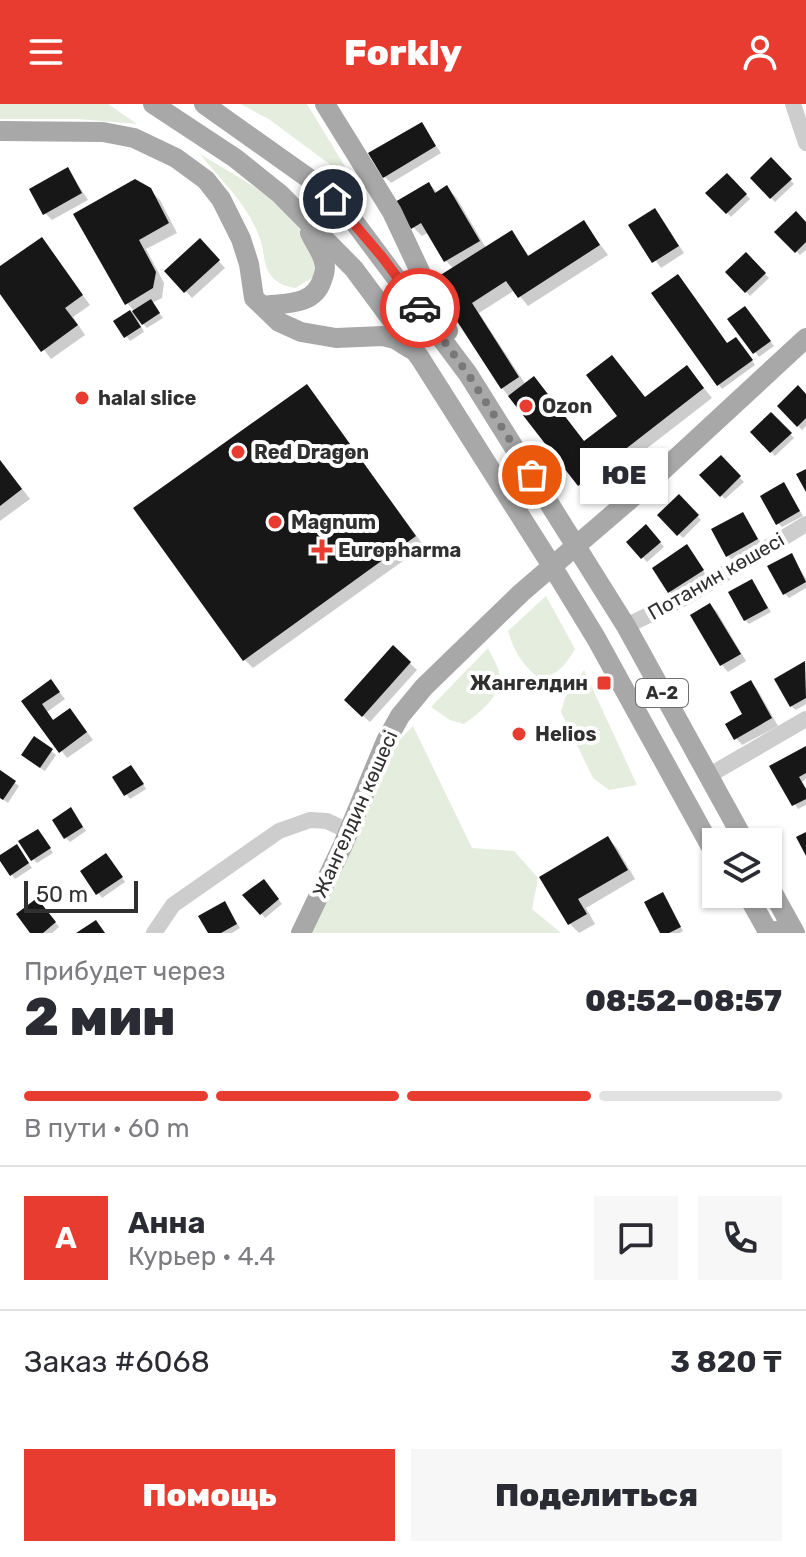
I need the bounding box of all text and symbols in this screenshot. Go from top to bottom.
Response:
icon: menu [24,30,68,74]
icon: person [738,30,782,74]
text: Forkly [344,31,462,74]
pin [299,165,367,233]
icon: home [311,177,355,221]
courier [380,268,460,348]
icon: car [398,286,442,330]
place label: halal slice [98,386,197,410]
marker: halal slice [73,389,91,407]
place label: Ozon [542,394,592,418]
marker: Ozon [517,397,535,415]
place label: Red Dragon [254,440,369,464]
pin [498,441,566,509]
marker: Red Dragon [229,443,247,461]
callout: ЮЕ [580,447,668,503]
icon: bag [510,453,554,497]
text: ЮЕ [602,460,646,491]
place label: Magnum [291,510,376,534]
marker: Magnum [266,513,284,531]
street label: Потанин көшесі [644,527,788,625]
place label: Europharma [338,538,461,562]
marker: Europharma [313,541,331,559]
place label: Жангелдин [470,671,588,695]
marker: Жангелдин [595,674,613,692]
road number: A-2 [636,679,688,707]
place label: Helios [535,722,597,746]
marker: Helios [510,725,528,743]
street label: Жангелдин көшесі [307,727,403,901]
map controls [702,828,782,908]
button: layers [702,828,782,908]
scale bar [24,877,138,913]
text: 50 m [36,881,88,908]
text: Прибудет через [24,956,225,987]
text: 08:52–08:57 [585,983,782,1019]
text: 2 мин [24,986,176,1048]
text: В пути · 60 m [24,1113,190,1144]
button: chat [594,1196,678,1280]
button: phone [698,1196,782,1280]
text: Анна [128,1205,205,1241]
text: А [55,1220,77,1256]
text: Курьер · 4.4 [128,1241,276,1272]
text: Заказ #6068 [24,1344,210,1380]
text: 3 820 ₸ [670,1344,782,1380]
button: Помощь [24,1449,395,1541]
button: Поделиться [411,1449,782,1541]

